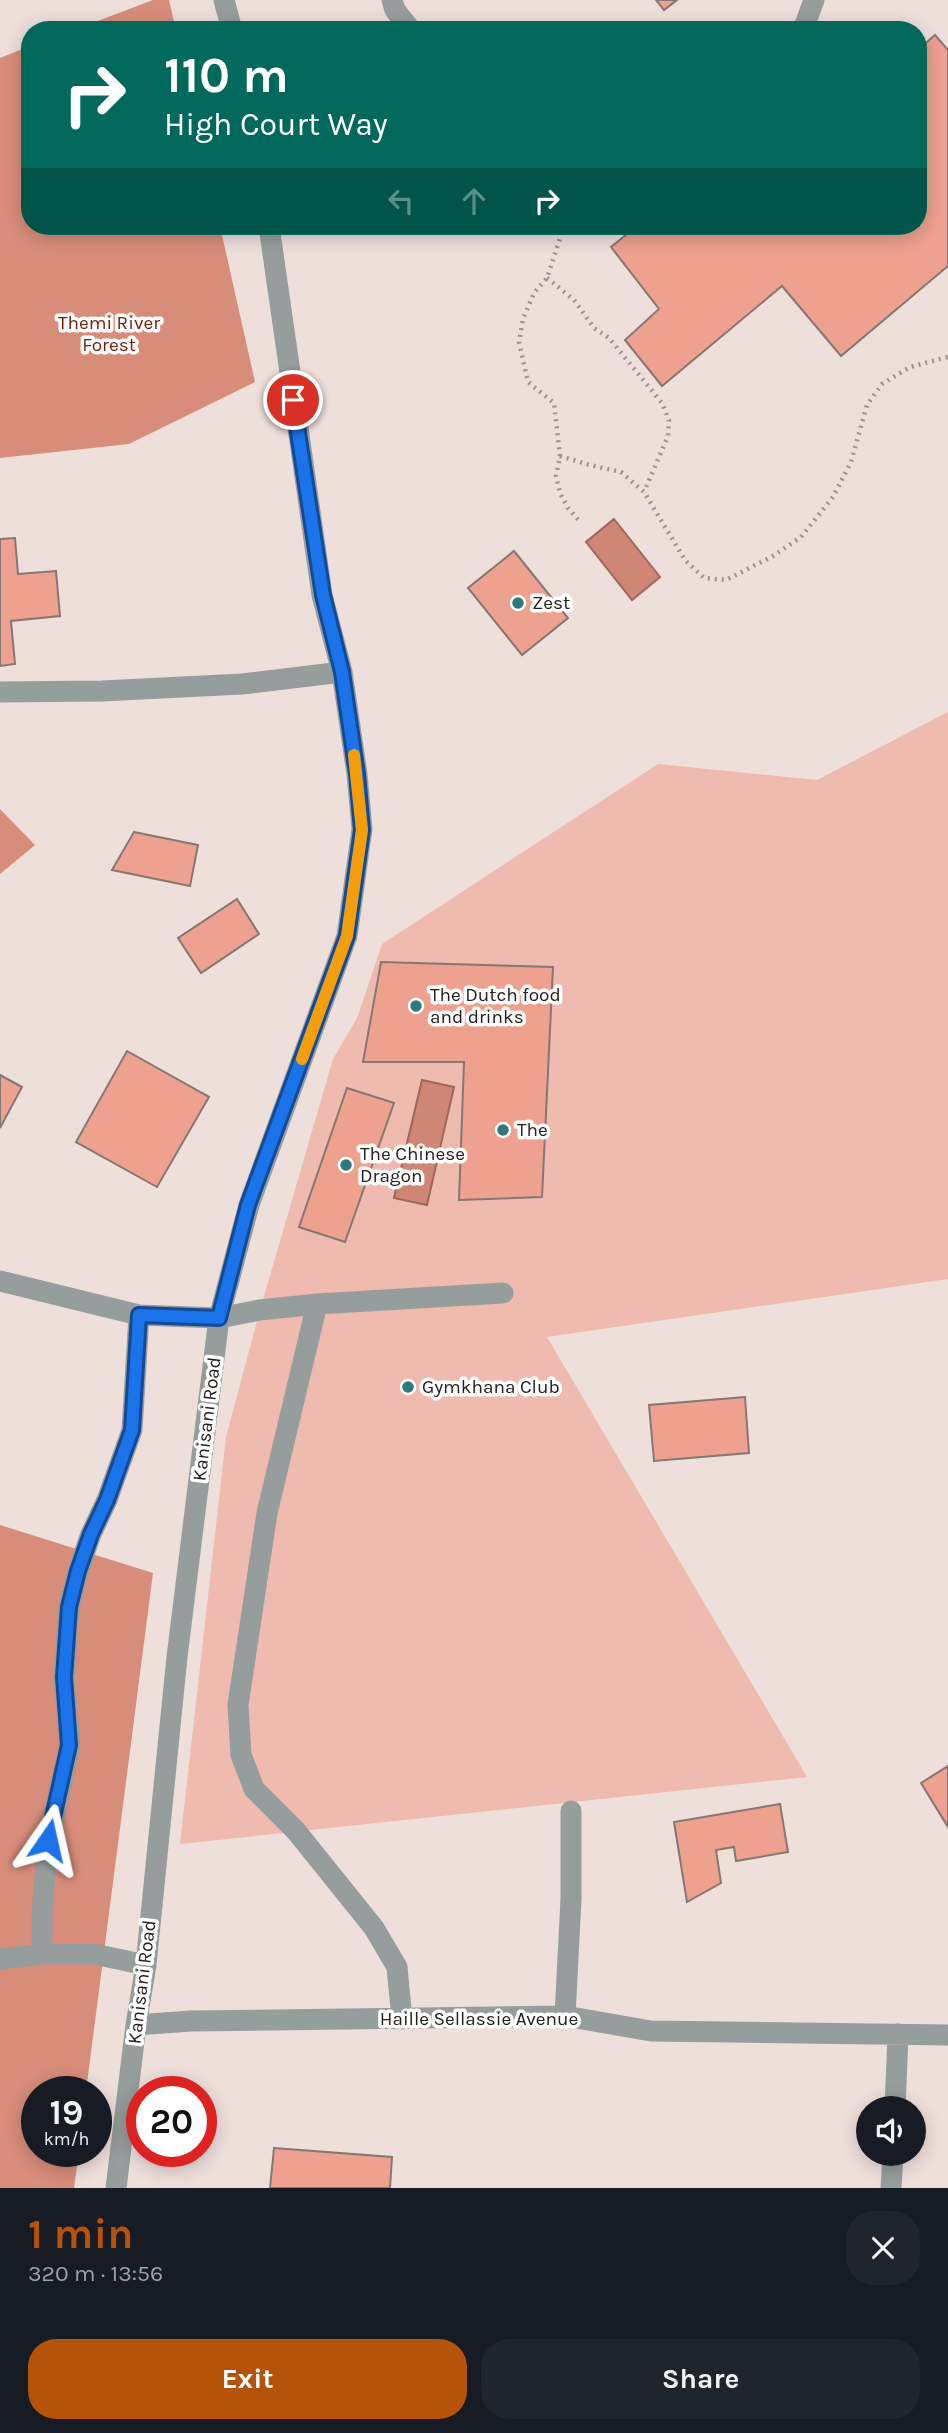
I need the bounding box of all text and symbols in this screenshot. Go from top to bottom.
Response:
text: 110 m [164,47,289,104]
icon: right [49,49,140,140]
text: High Court Way [164,106,388,143]
icon: left [382,182,420,220]
icon: ahead [455,182,493,220]
icon: right [528,182,566,220]
park label: Themi River Forest [58,312,160,356]
pin [263,370,323,430]
icon: arrive [274,381,312,419]
place label: Zest [532,592,570,614]
marker: Zest [510,595,526,611]
place label: The Dutch food and drinks [430,984,561,1028]
marker: The Dutch food and drinks [408,998,424,1014]
place label: The [517,1119,548,1141]
marker: The [495,1122,511,1138]
place label: The Chinese Dragon [360,1143,465,1187]
marker: The Chinese Dragon [338,1157,354,1173]
street label: Kanisani Road [188,1356,226,1482]
place label: Gymkhana Club [422,1376,560,1398]
marker: Gymkhana Club [400,1379,416,1395]
position arrow [11,1803,85,1877]
street label: Kanisani Road [123,1919,161,2045]
street label: Haille Sellassie Avenue [380,2008,578,2030]
speed limit sign: 20 [126,2076,217,2167]
text: 19 [50,2092,83,2133]
map controls [856,2096,926,2166]
button: sound [856,2096,926,2166]
text: km/h [44,2128,89,2150]
text: 1 min [28,2209,133,2259]
button: close [846,2211,920,2285]
text: 320 m · 13:56 [28,2260,163,2287]
button: Exit [28,2339,467,2419]
button: Share [481,2339,920,2419]

